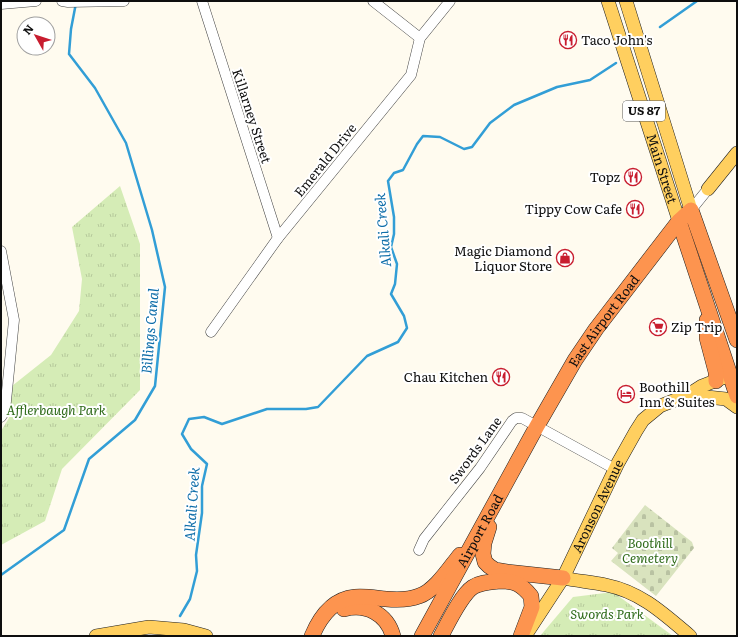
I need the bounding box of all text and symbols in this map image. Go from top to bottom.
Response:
north arrow [16,16,56,56]
text: N [18,20,37,38]
restaurant icon: Taco John's [558,30,578,50]
place label: Taco John's [581,30,653,49]
street label: Killarney Street [228,66,277,166]
road number: US 87 [623,101,665,121]
street label: Emerald Drive [289,119,360,200]
street label: Main Street [642,131,683,207]
place label: Topz [590,167,620,186]
restaurant icon: Topz [623,167,643,187]
water label: Alkali Creek [369,192,395,268]
place label: Tippy Cow Cafe [524,199,622,218]
restaurant icon: Tippy Cow Cafe [625,199,645,219]
place label: Magic Diamond Liquor Store [454,241,552,275]
shop icon: Magic Diamond Liquor Store [555,248,575,268]
street label: East Airport Road [563,271,643,370]
water label: Billings Canal [135,287,163,375]
supermarket icon: Zip Trip [648,317,668,337]
place label: Zip Trip [671,317,722,336]
place label: Chau Kitchen [404,367,488,386]
restaurant icon: Chau Kitchen [491,367,511,387]
place label: Boothill Inn & Suites [639,377,715,411]
hotel icon: Boothill Inn & Suites [616,384,636,404]
park label: Afflerbaugh Park [6,400,107,419]
street label: Swords Lane [444,412,506,487]
street label: Aronson Avenue [566,456,628,556]
water label: Alkali Creek [178,466,204,542]
street label: Airport Road [451,490,507,571]
park label: Boothill Cemetery [622,533,678,567]
park label: Swords Park [570,604,645,623]

